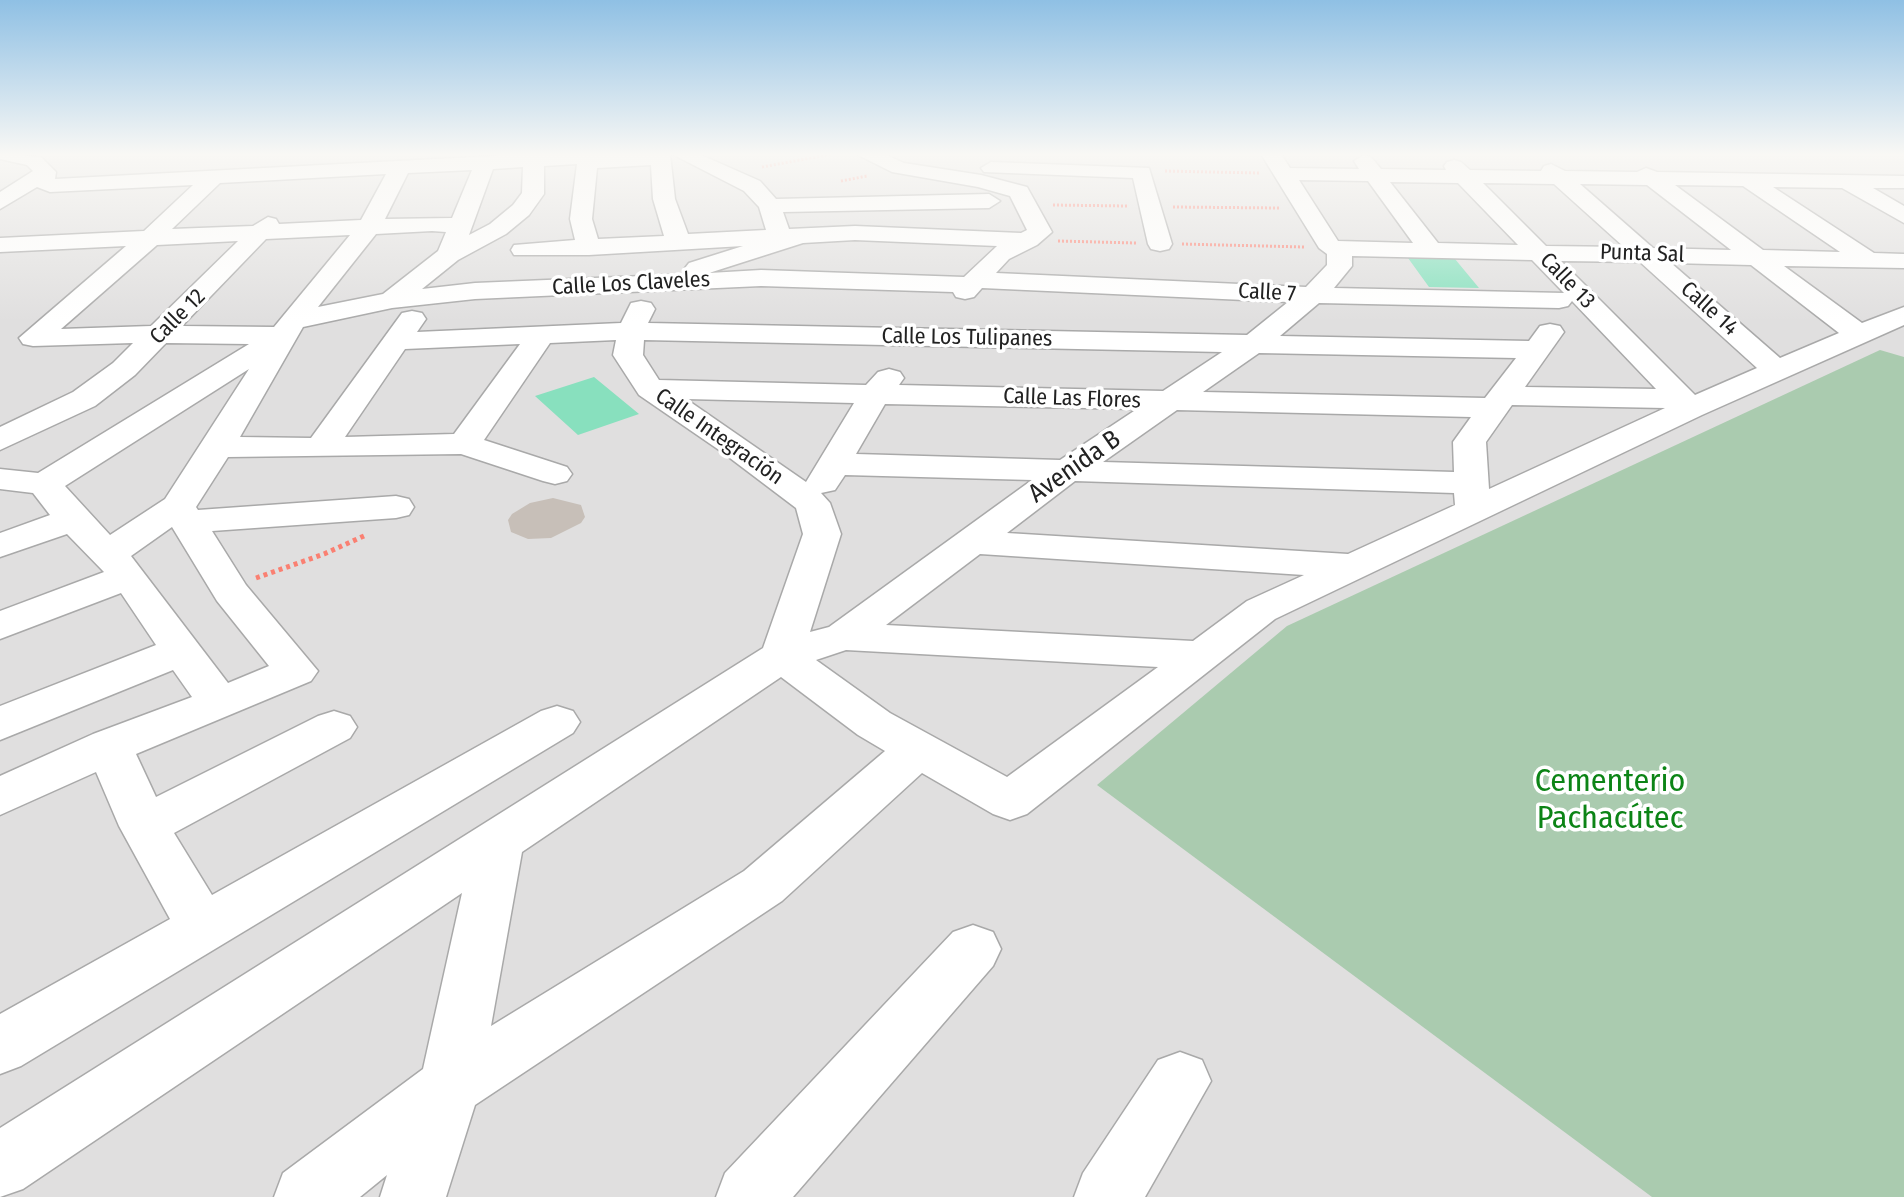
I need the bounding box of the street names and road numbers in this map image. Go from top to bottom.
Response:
street label: Punta Sal [1599,239,1685,269]
street label: Calle 13 [1534,248,1600,314]
street label: Calle Los Claveles [551,267,711,301]
street label: Calle 14 [1675,276,1743,342]
street label: Calle 7 [1237,278,1297,308]
street label: Calle 12 [145,284,211,350]
street label: Calle Los Tulipanes [881,323,1053,353]
street label: Calle Integración [650,383,788,491]
street label: Calle Las Flores [1003,383,1141,415]
street label: Avenida B [1023,424,1127,510]

